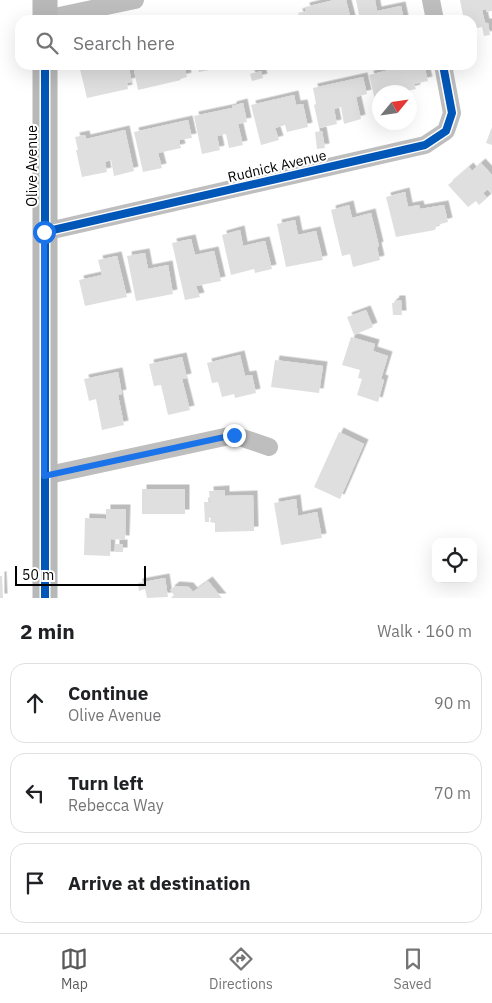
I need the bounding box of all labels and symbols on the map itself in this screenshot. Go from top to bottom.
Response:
north arrow [372,85,417,130]
street label: Olive Avenue [23,125,41,207]
street label: Rudnick Avenue [226,146,329,186]
route start [33,221,56,244]
route end [223,424,246,447]
scale bar [15,563,146,586]

